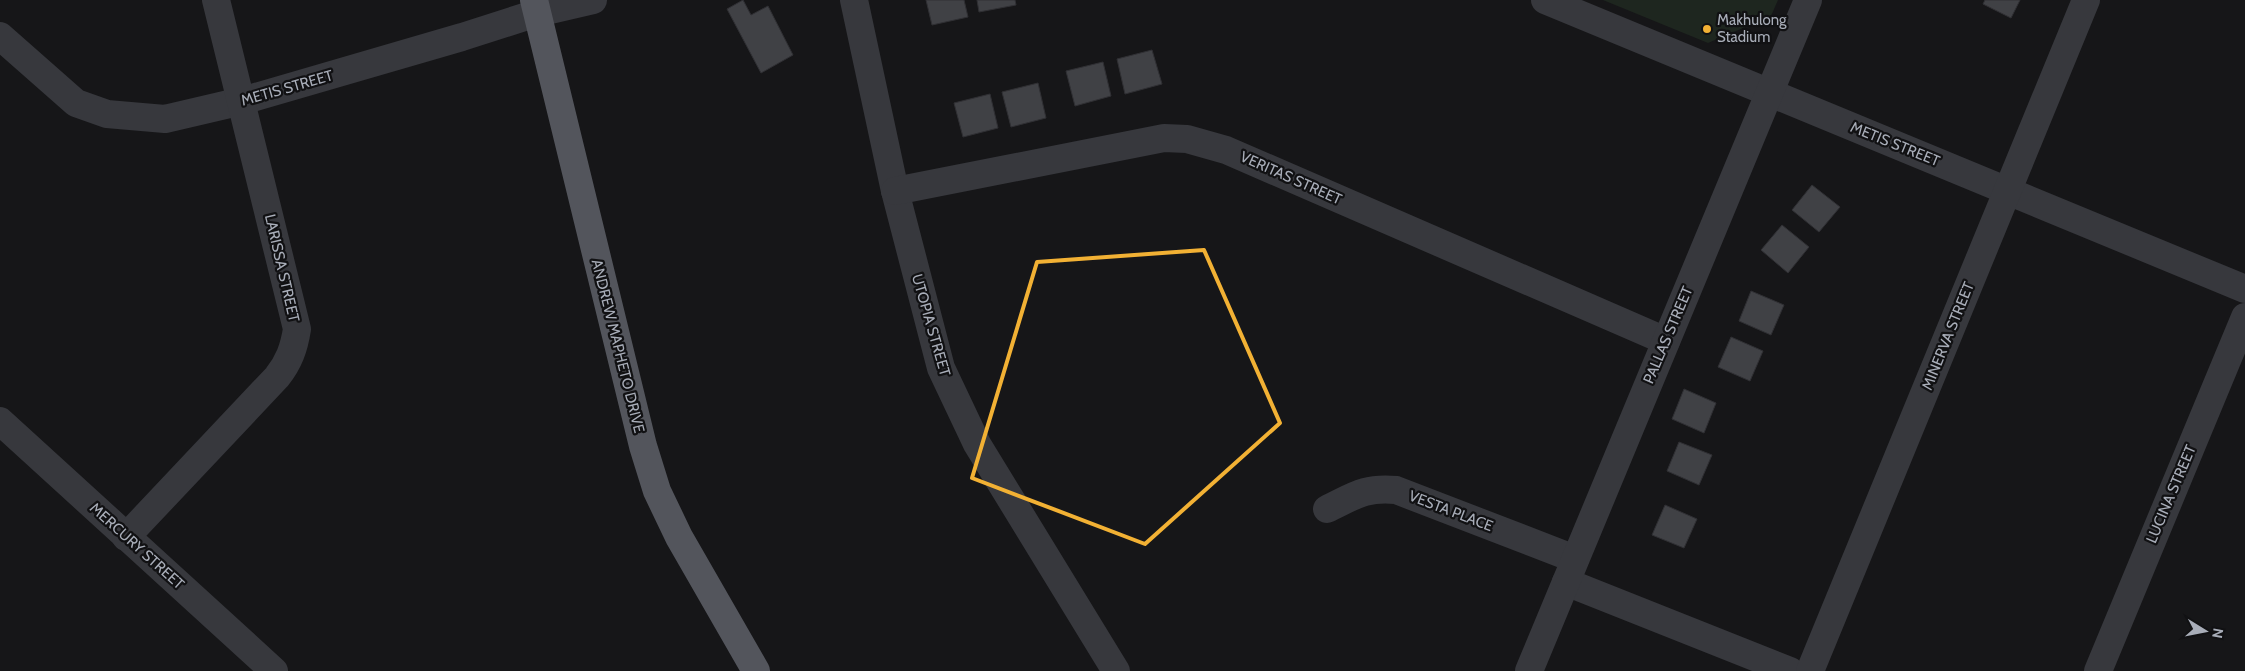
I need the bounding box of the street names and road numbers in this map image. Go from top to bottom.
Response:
street label: METIS STREET [239,66,335,110]
street label: METIS STREET [1848,118,1942,170]
street label: VERITAS STREET [1237,148,1345,208]
street label: LARISSA STREET [261,212,303,324]
street label: ANDREW MAPHETO DRIVE [588,257,648,435]
street label: UTOPIA STREET [908,272,954,378]
street label: MINERVA STREET [1918,279,1978,393]
street label: PALLAS STREET [1639,284,1697,386]
street label: LUCINA STREET [2142,442,2200,546]
street label: VESTA PLACE [1406,487,1496,535]
street label: MERCURY STREET [86,499,188,593]

